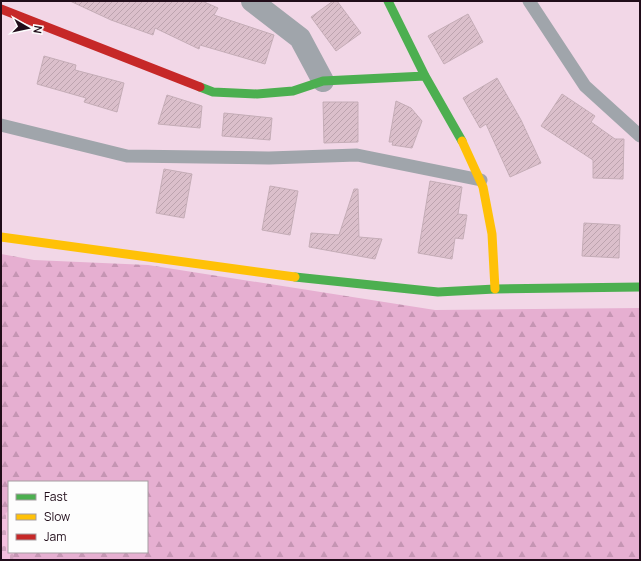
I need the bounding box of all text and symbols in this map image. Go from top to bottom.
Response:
north arrow [8,8,48,48]
text: N [30,25,46,35]
legend [8,481,148,553]
text: Fast [44,488,68,505]
text: Slow [44,508,70,525]
text: Jam [44,528,66,545]

